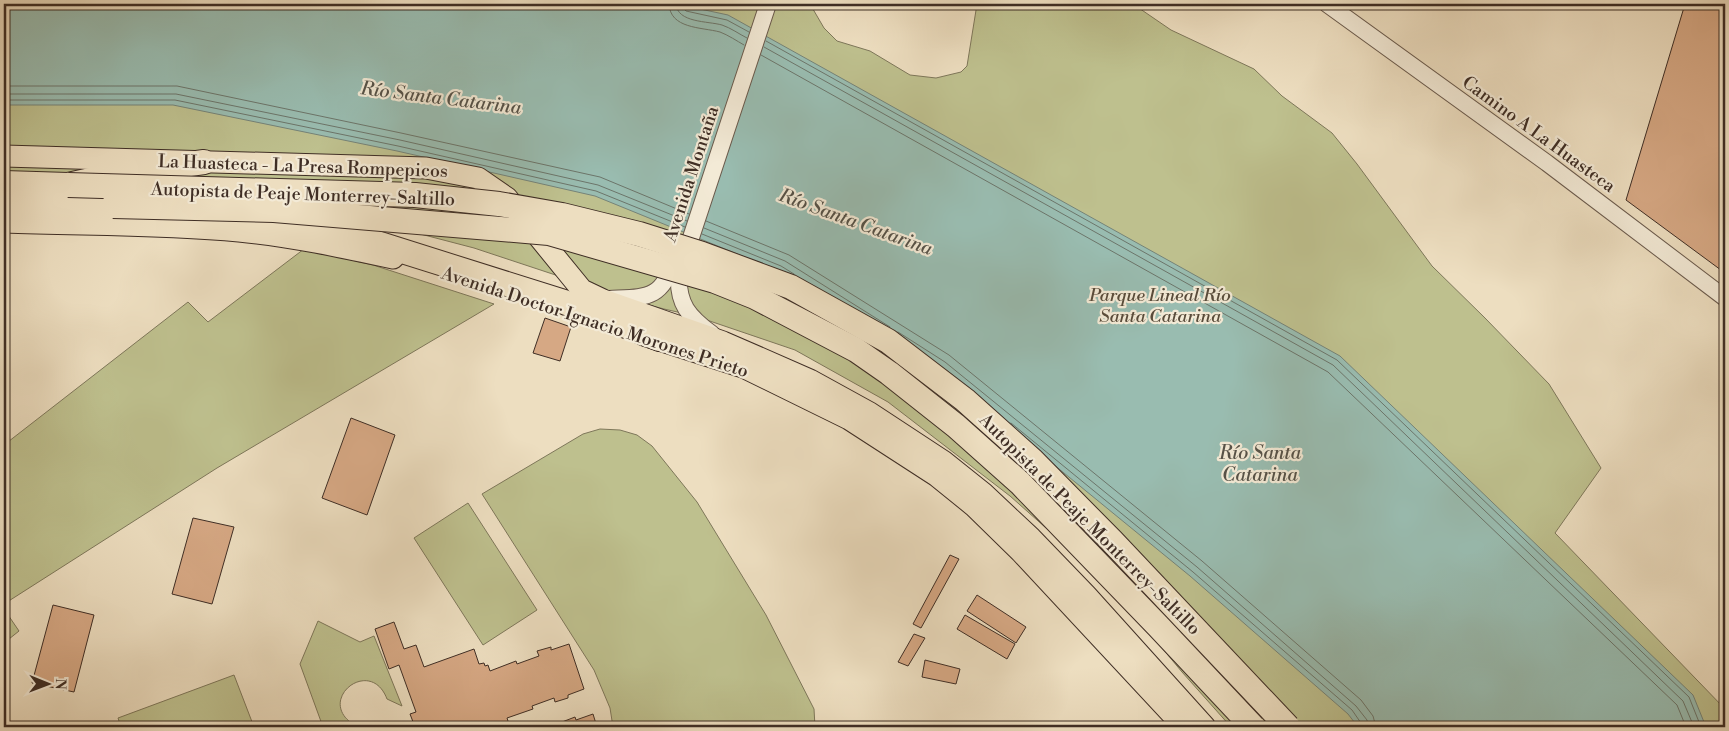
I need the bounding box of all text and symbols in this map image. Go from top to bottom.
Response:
street label: Camino A La Huasteca [1458,71,1621,198]
water label: Río Santa Catarina [358,76,523,120]
street label: Avenida Montaña [658,103,725,246]
street label: La Huasteca - La Presa Rompepicos [158,150,448,183]
street label: Autopista de Peaje Monterrey-Saltillo [150,178,455,211]
water label: Río Santa Catarina [775,183,936,261]
street label: Avenida Doctor Ignacio Morones Prieto [437,262,751,383]
park label: Parque Lineal Río Santa Catarina [1088,284,1231,328]
street label: Autopista de Peaje Monterrey-Saltillo [973,408,1205,640]
water label: Río Santa Catarina [1218,441,1301,487]
north arrow [22,658,72,708]
text: N [51,679,69,690]

